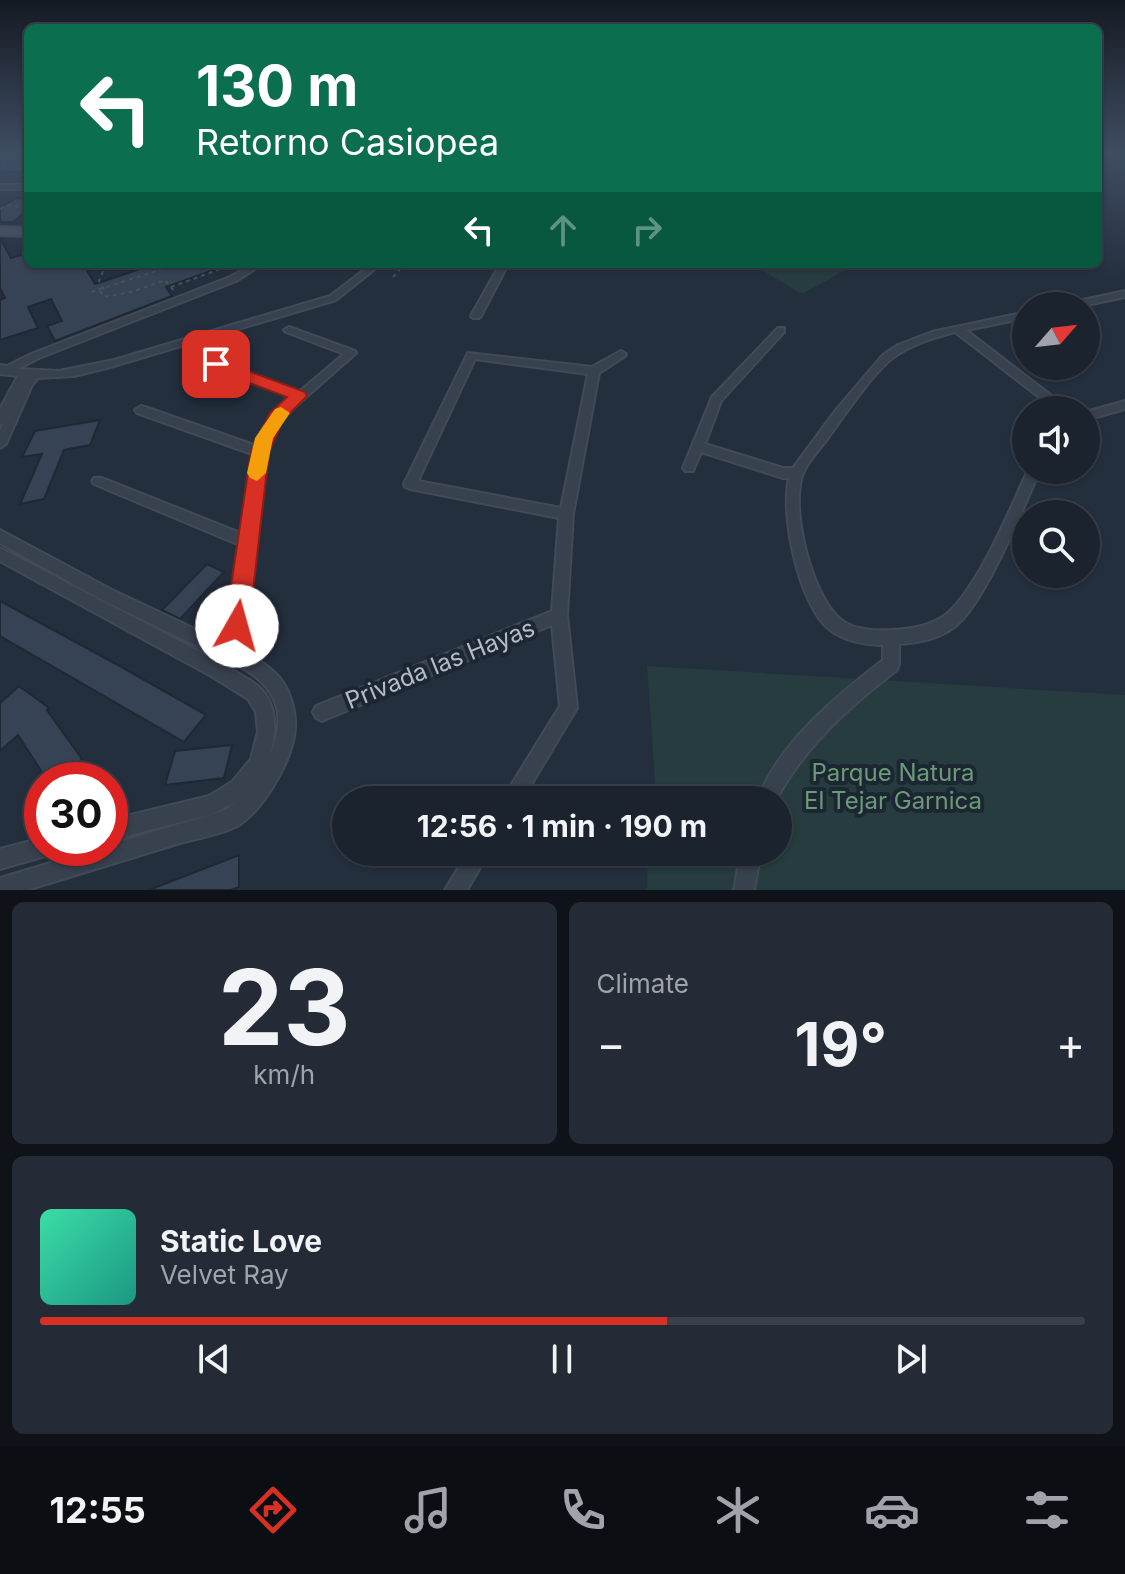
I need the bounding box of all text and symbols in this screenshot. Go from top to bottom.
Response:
text: 130 m [196,52,358,120]
icon: left [64,56,168,160]
text: Retorno Casiopea [196,120,499,164]
icon: left [457,208,501,252]
icon: ahead [541,208,585,252]
icon: right [625,208,669,252]
north arrow [1012,292,1100,380]
map controls [1012,292,1100,588]
pin [182,330,250,398]
icon: arrive [194,342,238,386]
button: sound [1012,396,1100,484]
button: search [1012,500,1100,588]
position arrow [195,584,279,668]
street label: Privada las Hayas [341,613,539,715]
park label: Parque Natura El Tejar Garnica [804,758,982,815]
speed limit sign: 30 [24,762,128,866]
text: 12:56 · 1 min · 190 m [417,808,707,844]
text: 23 [218,944,351,1070]
text: Climate [597,968,689,999]
text: 19° [795,1008,887,1080]
text: − [597,1017,626,1071]
text: + [1056,1017,1085,1071]
text: km/h [253,1059,315,1090]
text: Static Love [160,1223,322,1259]
text: Velvet Ray [160,1259,289,1290]
icon: previous [192,1337,236,1381]
icon: pause [540,1337,584,1381]
icon: next [889,1337,933,1381]
icon: directions [245,1482,301,1538]
icon: music [400,1482,456,1538]
icon: phone [555,1482,611,1538]
icon: climate [710,1482,766,1538]
icon: car [864,1482,920,1538]
icon: filters [1019,1482,1075,1538]
text: 12:55 [49,1488,146,1532]

